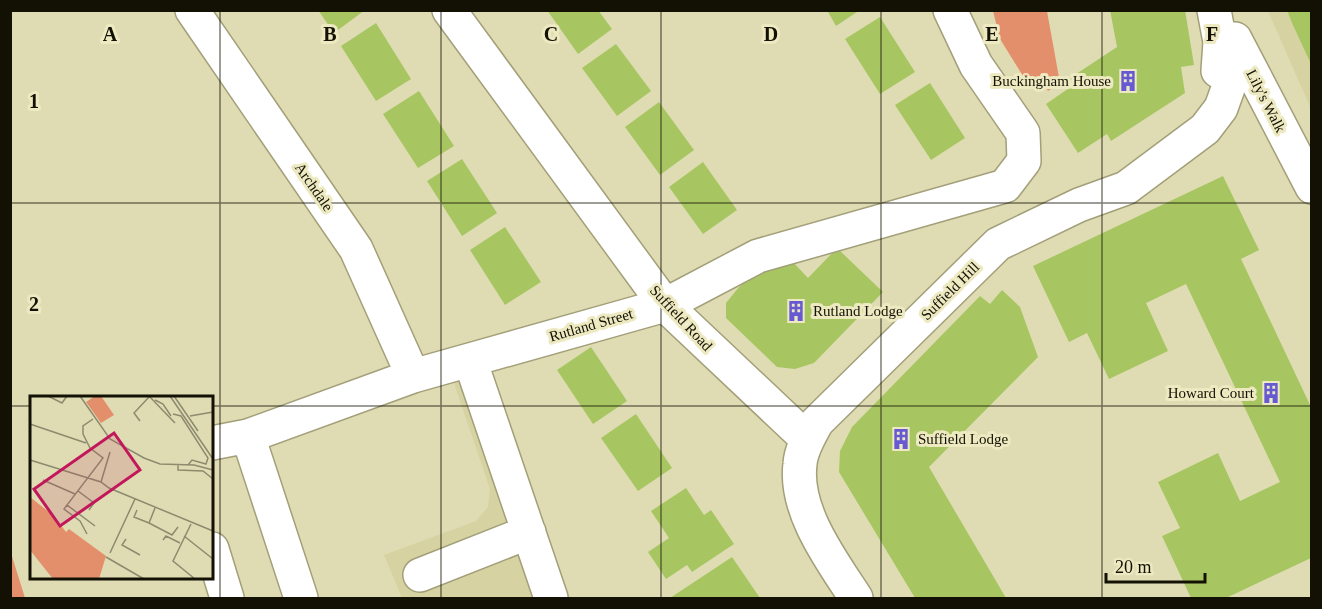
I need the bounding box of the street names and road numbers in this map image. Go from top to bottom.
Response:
street label: Lily's Walk [1243,67,1289,135]
street label: Archdale [292,160,337,214]
street label: Suffield Hill [918,259,982,323]
street label: Suffield Road [647,282,716,354]
street label: Rutland Street [547,305,635,345]

